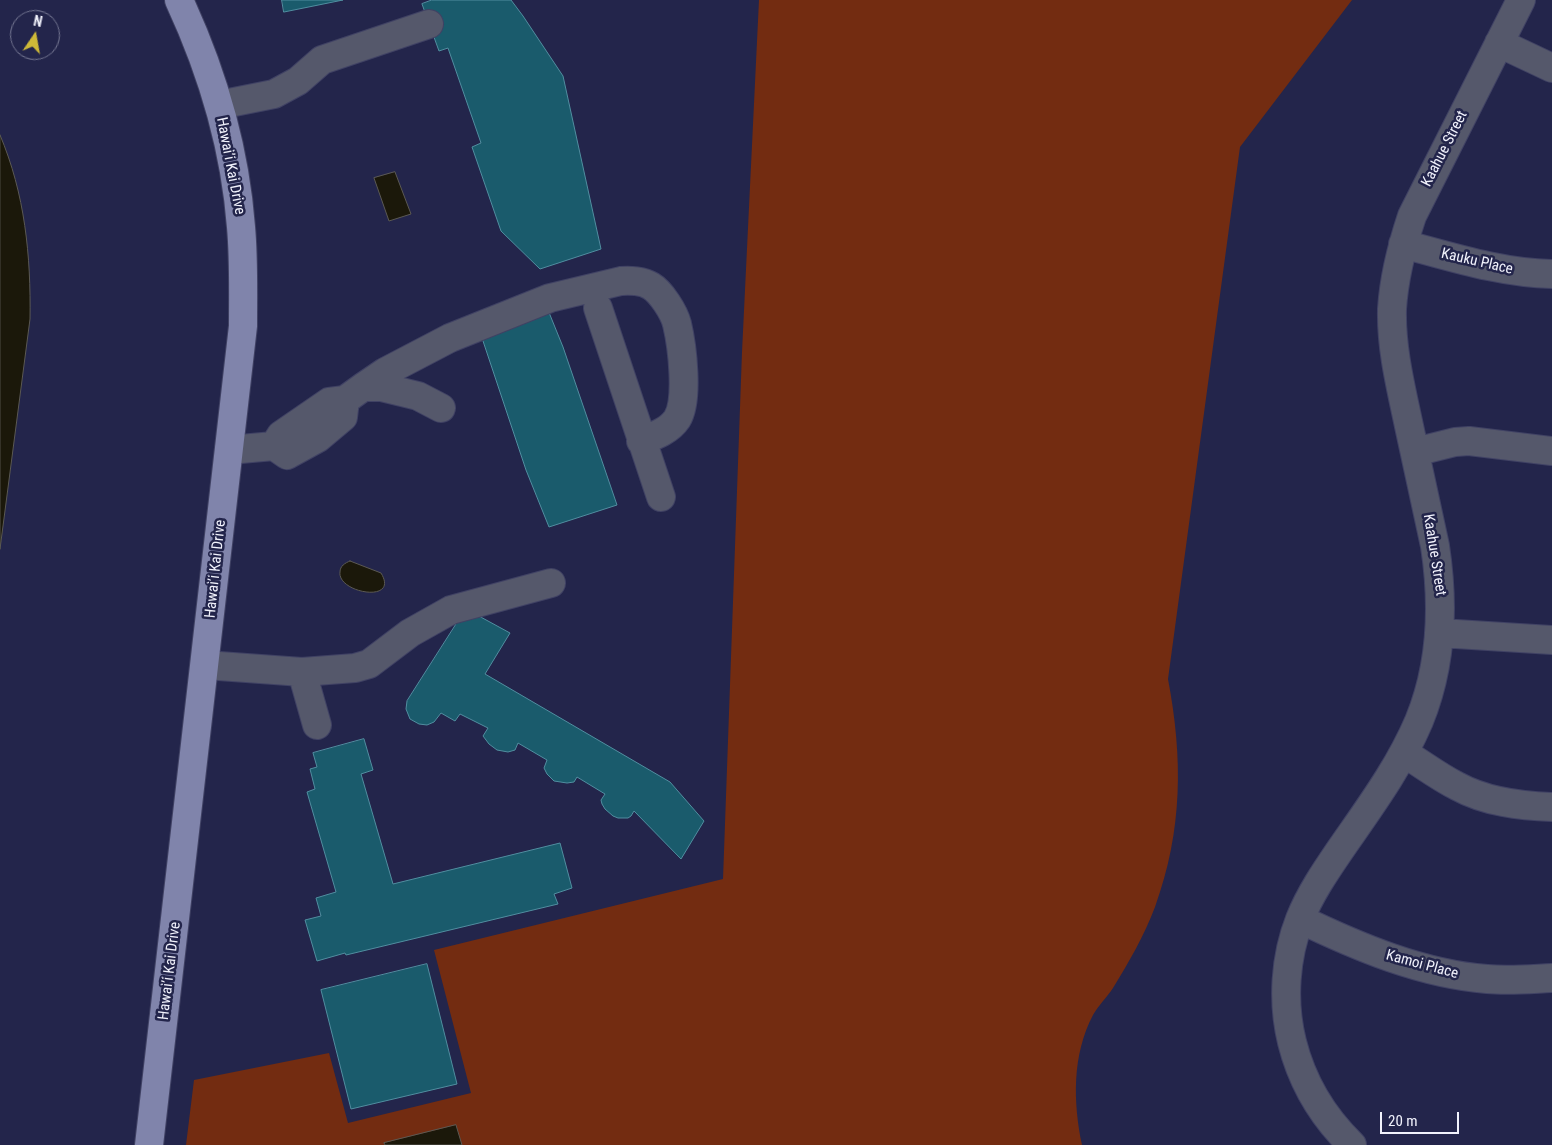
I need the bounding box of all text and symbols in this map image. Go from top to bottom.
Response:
north arrow [10,10,60,60]
text: N [32,13,44,30]
street label: Kaahue Street [1418,108,1472,190]
street label: Hawai’i Kai Drive [212,116,248,216]
street label: Kauku Place [1439,245,1515,279]
street label: Kaahue Street [1419,513,1449,597]
street label: Hawai’i Kai Drive [202,519,230,619]
street label: Hawai’i Kai Drive [155,921,185,1021]
street label: Kamoi Place [1384,947,1460,983]
scale bar [1382,1102,1461,1134]
text: 20 m [1388,1112,1418,1130]

